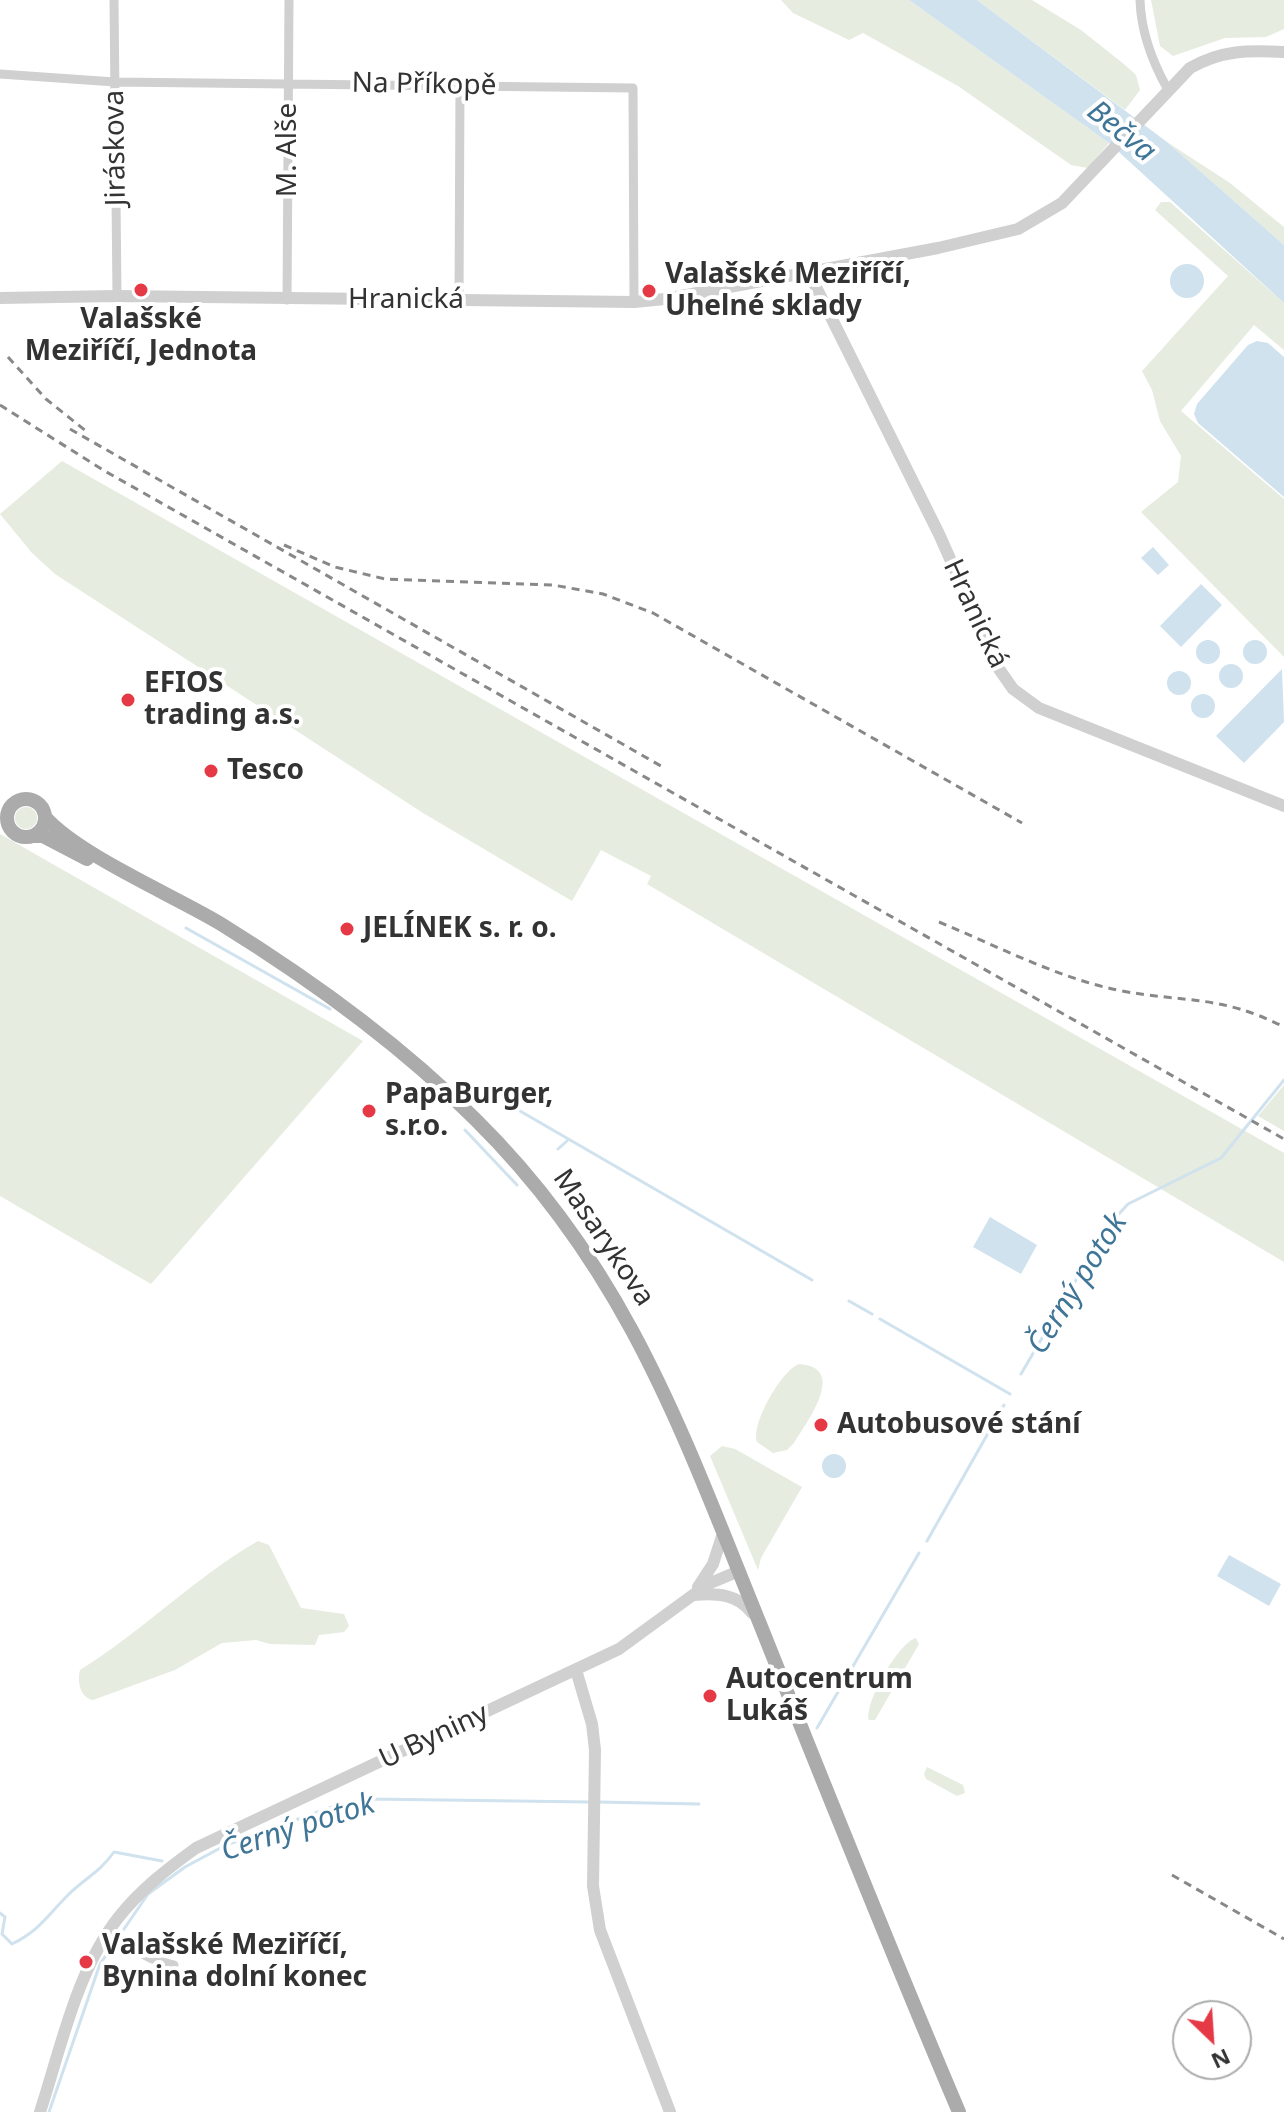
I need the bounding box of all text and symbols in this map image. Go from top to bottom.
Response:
street label: Na Příkopě [351,67,497,103]
street label: Jiráskova [98,90,134,206]
water label: Bečva [1080,94,1162,170]
street label: M. Alše [271,103,305,197]
place label: Valašské Meziříčí, Uhelné sklady [665,258,911,324]
marker: Valašské Meziříčí, Jednota [132,281,150,299]
marker: Valašské Meziříčí, Uhelné sklady [640,282,658,300]
street label: Hranická [348,283,464,317]
place label: Valašské Meziříčí, Jednota [25,303,257,369]
street label: Hranická [935,554,1015,674]
place label: EFIOS trading a.s. [144,667,301,733]
marker: EFIOS trading a.s. [119,691,137,709]
place label: Tesco [227,754,304,788]
marker: Tesco [202,762,220,780]
place label: JELÍNEK s. r. o. [363,912,557,946]
marker: JELÍNEK s. r. o. [338,920,356,938]
place label: PapaBurger, s.r.o. [385,1078,553,1144]
marker: PapaBurger, s.r.o. [360,1102,378,1120]
street label: Masarykova [545,1163,661,1313]
water label: Černý potok [1020,1207,1136,1361]
place label: Autobusové stání [837,1408,1081,1442]
marker: Autobusové stání [812,1416,830,1434]
place label: Autocentrum Lukáš [726,1663,913,1729]
marker: Autocentrum Lukáš [701,1687,719,1705]
street label: U Byniny [374,1697,494,1777]
water label: Černý potok [217,1786,379,1870]
place label: Valašské Meziříčí, Bynina dolní konec [102,1929,367,1995]
marker: Valašské Meziříčí, Bynina dolní konec [77,1953,95,1971]
north arrow [1172,2000,1252,2080]
text: N [1207,2043,1236,2077]

